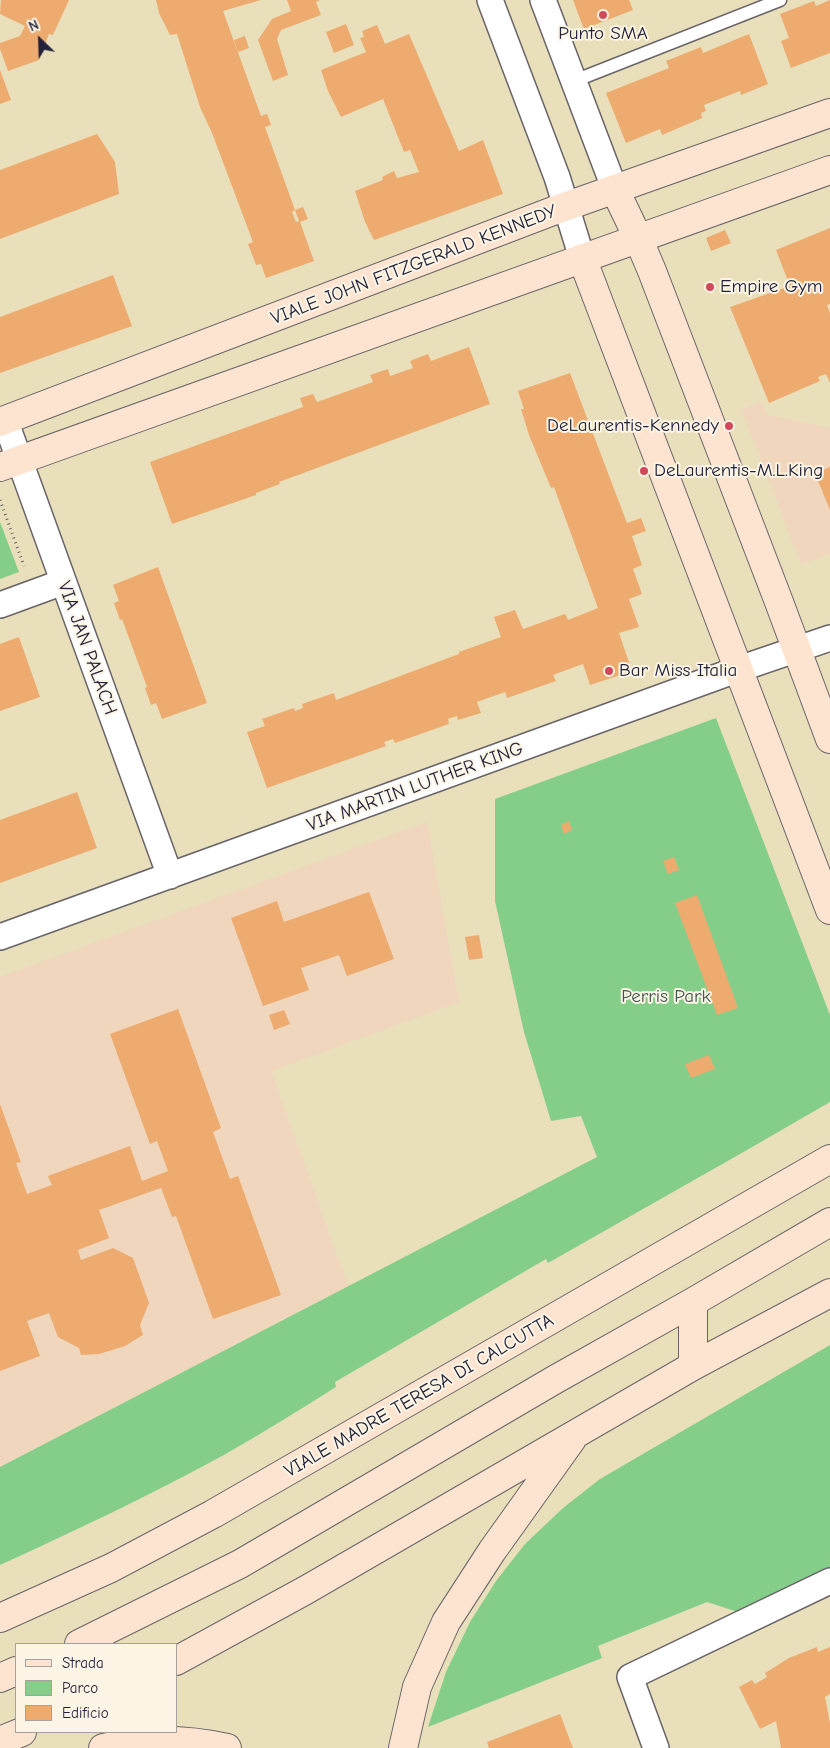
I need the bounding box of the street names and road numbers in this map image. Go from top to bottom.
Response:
street label: VIALE JOHN FITZGERALD KENNEDY [268,200,560,330]
street label: VIA JAN PALACH [52,578,122,718]
street label: VIA MARTIN LUTHER KING [304,737,526,837]
street label: VIALE MADRE TERESA DI CALCUTTA [280,1309,558,1483]

